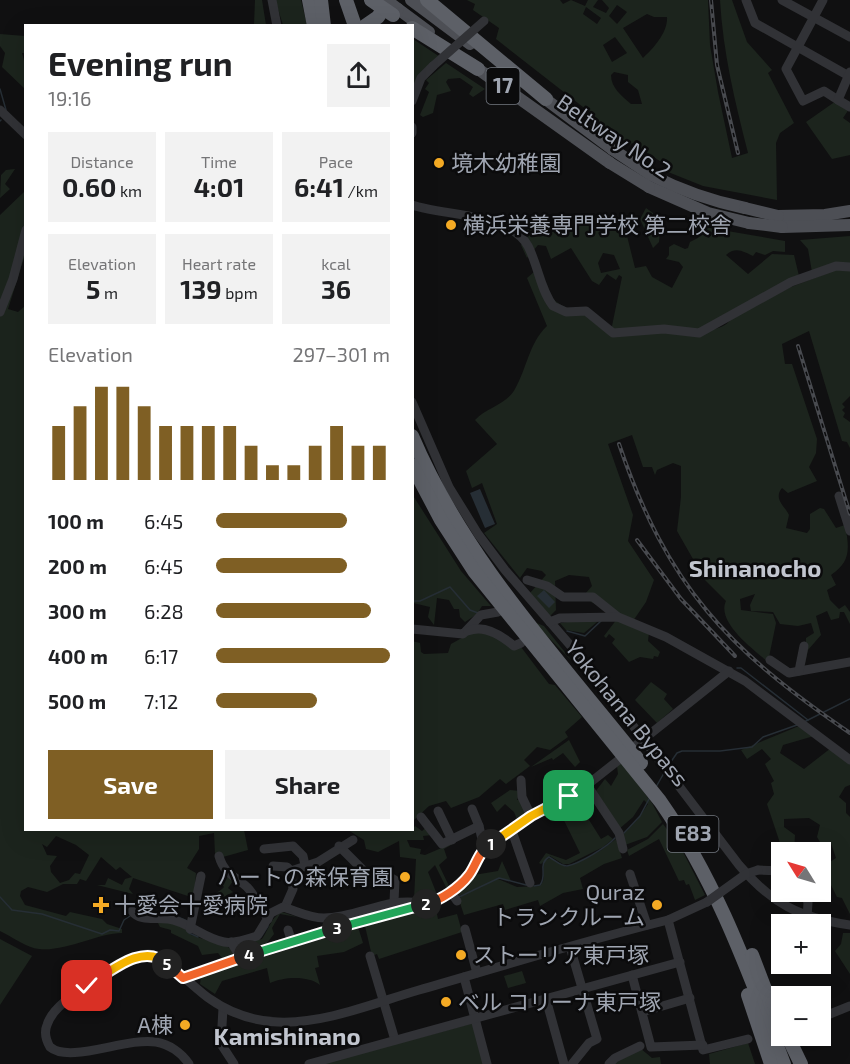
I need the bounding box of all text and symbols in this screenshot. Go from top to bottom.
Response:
text: Evening run [48,43,233,83]
button: share [327,44,390,107]
road number: 17 [486,68,520,104]
text: 19:16 [48,86,92,110]
street label: Beltway No.2 [553,88,676,183]
place label: 境木幼稚園 [451,149,561,175]
text: Distance [70,152,134,171]
text: Time [201,152,237,171]
text: Pace [319,152,353,171]
marker: 境木幼稚園 [432,156,446,170]
text: 0.60 [62,171,116,202]
text: 4:01 [194,171,244,202]
text: 6:41 [294,171,344,202]
text: km [116,181,142,200]
text: /km [344,181,378,200]
place label: 横浜栄養専門学校 第二校舎 [463,211,732,237]
marker: 横浜栄養専門学校 第二校舎 [444,218,458,232]
text: Elevation [68,254,136,273]
text: Heart rate [182,254,256,273]
text: kcal [321,254,351,273]
text: 5 [86,273,100,304]
text: 139 [180,273,222,304]
text: 36 [321,273,351,304]
text: m [100,283,118,302]
text: bpm [222,283,258,302]
text: Elevation [48,342,133,366]
text: 297–301 m [293,342,390,366]
text: 100 m [48,509,104,533]
text: 6:45 [144,509,183,533]
district label: Shinanocho [689,553,821,582]
text: 200 m [48,554,107,578]
text: 6:45 [144,554,183,578]
text: 300 m [48,599,107,623]
text: 6:28 [144,599,184,623]
street label: Yokohama Bypass [561,634,695,791]
text: 400 m [48,644,108,668]
text: 6:17 [144,644,178,668]
text: 500 m [48,689,106,713]
text: 7:12 [144,689,178,713]
button: Save [48,750,213,819]
button: Share [225,750,390,819]
pin [543,770,594,821]
icon: arrive [552,779,585,812]
road number: E83 [668,816,718,852]
pin: 1 [476,829,506,859]
text: 1 [488,834,494,853]
north arrow [771,842,831,902]
map controls [771,842,831,1046]
place label: ハートの森保育園 [217,863,393,889]
marker: ハートの森保育園 [398,870,412,884]
place label: Quraz トランクルーム [492,878,645,929]
pin: 2 [411,889,441,919]
place label: 十愛会十愛病院 [114,891,268,917]
text: 2 [421,894,431,913]
marker: 十愛会十愛病院 [92,896,110,914]
marker: Quraz トランクルーム [650,898,664,912]
pin: 3 [322,913,352,943]
button: + [771,914,831,974]
text: 3 [332,918,342,937]
pin: 4 [234,940,264,970]
place label: ストーリア東戸塚 [473,941,649,967]
text: 4 [244,945,254,964]
marker: ストーリア東戸塚 [454,948,468,962]
pin: 5 [152,949,182,979]
text: 5 [163,954,171,973]
pin [61,960,112,1011]
icon: check [70,969,103,1002]
button: − [771,986,831,1046]
place label: ベル コリーナ東戸塚 [458,988,661,1014]
marker: ベル コリーナ東戸塚 [439,995,453,1009]
place label: A棟 [137,1011,173,1037]
marker: A棟 [178,1018,192,1032]
district label: Kamishinano [213,1021,361,1050]

